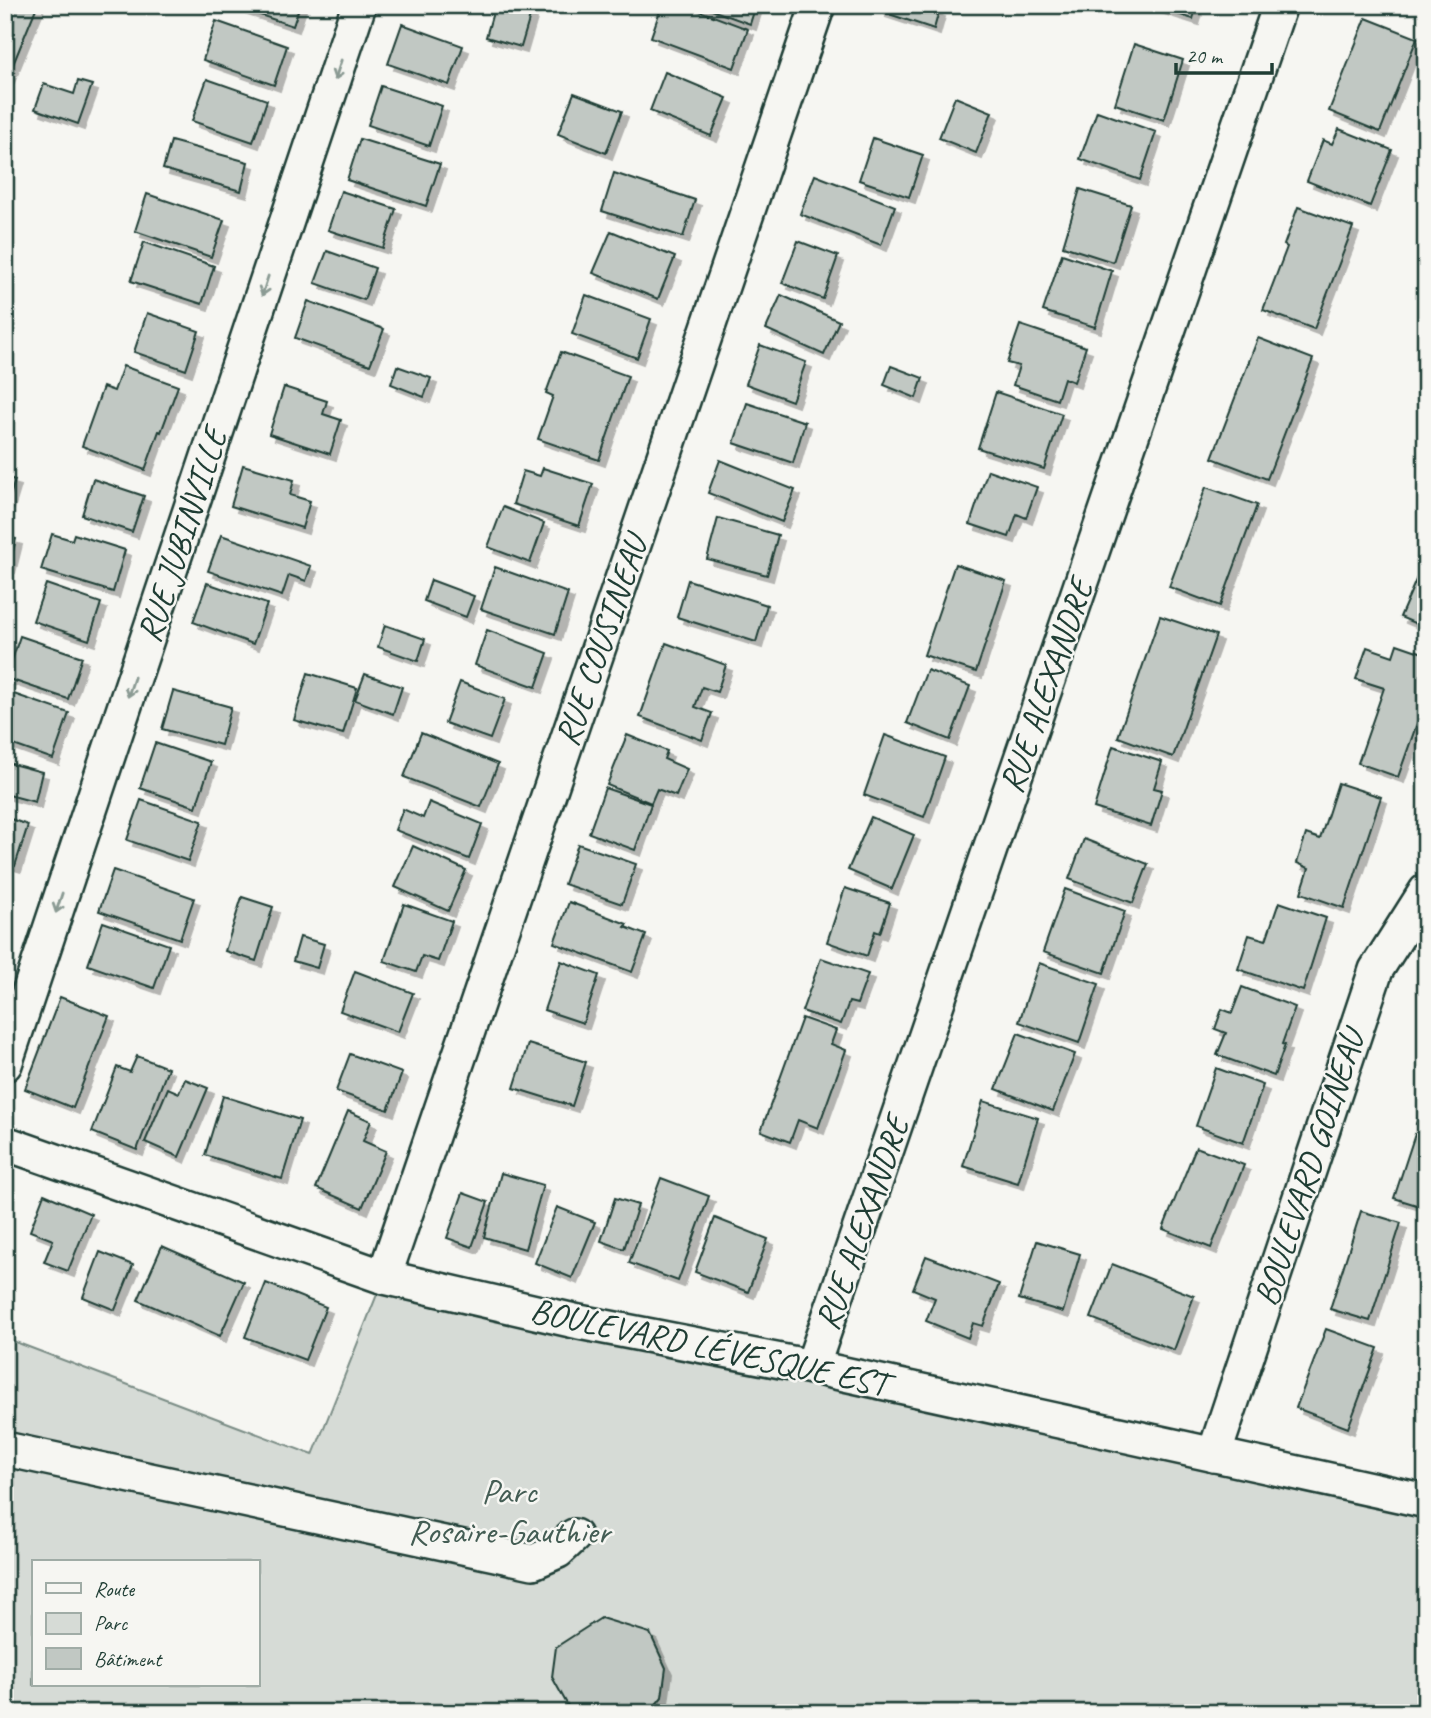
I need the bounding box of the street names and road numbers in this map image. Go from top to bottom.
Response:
street label: RUE JUBINVILLE [126,418,239,648]
street label: RUE COUSINEAU [544,526,659,752]
street label: RUE ALEXANDRE [988,569,1105,799]
street label: BOULEVARD GOINEAU [1243,1020,1376,1311]
street label: RUE ALEXANDRE [804,1106,921,1336]
street label: BOULEVARD LÉVESQUE EST [526,1287,900,1409]

